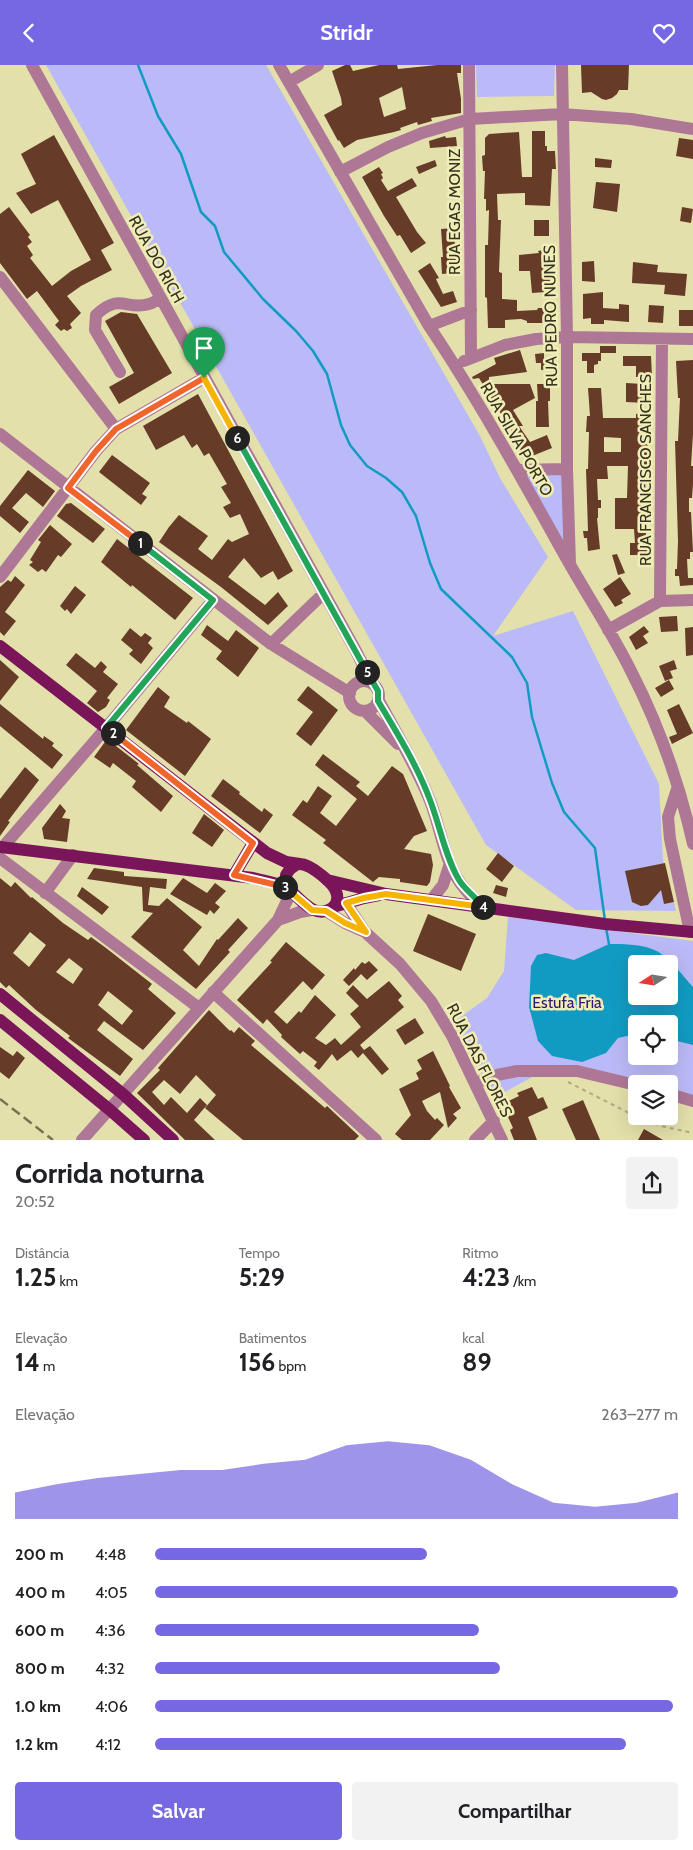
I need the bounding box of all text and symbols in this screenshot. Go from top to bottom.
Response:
icon: back [15,19,43,47]
text: Stridr [320,19,373,46]
icon: heart [650,19,678,47]
street label: RUA EGAS MONIZ [445,149,464,275]
street label: RUA DO RICH [125,212,188,306]
street label: RUA PEDRO NUNES [540,245,561,387]
pin [183,327,225,378]
icon: arrive [190,334,218,362]
street label: RUA FRANCISCO SANCHES [636,374,655,566]
street label: RUA SILVA PORTO [476,379,557,499]
pin: 6 [224,425,250,451]
text: 6 [234,429,241,447]
pin: 1 [128,531,152,555]
text: 1 [138,534,143,552]
pin: 5 [354,659,380,685]
text: 5 [364,663,371,681]
pin: 2 [100,721,126,745]
text: 2 [110,724,117,742]
pin: 3 [272,875,298,899]
text: 3 [282,878,289,896]
pin: 4 [470,895,496,919]
text: 4 [479,898,488,916]
north arrow [628,955,678,1005]
map controls [628,955,678,1125]
park label: Estufa Fria [532,993,602,1012]
street label: RUA DAS FLORES [443,1000,516,1120]
button: locate [628,1015,678,1065]
button: layers [628,1075,678,1125]
text: Corrida noturna [15,1156,204,1190]
button: share [626,1157,678,1209]
text: 20:52 [15,1192,55,1211]
text: Distância [15,1244,69,1262]
text: Tempo [239,1244,280,1262]
text: Ritmo [462,1244,498,1262]
text: 1.25 [15,1262,56,1292]
text: 5:29 [239,1262,285,1292]
text: 4:23 [462,1262,510,1292]
text: km [56,1272,78,1290]
text: /km [510,1272,536,1290]
text: Elevação [15,1329,67,1347]
text: Batimentos [239,1329,307,1347]
text: kcal [462,1329,485,1347]
text: 14 [15,1347,40,1377]
text: 156 [239,1347,275,1377]
text: 89 [462,1347,491,1377]
text: m [40,1357,55,1375]
text: bpm [275,1357,306,1375]
text: Elevação [15,1405,75,1424]
text: 263–277 m [601,1405,678,1424]
text: 200 m [15,1545,64,1564]
text: 4:48 [95,1545,127,1564]
text: 400 m [15,1583,65,1602]
text: 4:05 [95,1583,127,1602]
text: 600 m [15,1621,64,1640]
text: 4:36 [95,1621,125,1640]
text: 800 m [15,1659,65,1678]
text: 4:32 [95,1659,125,1678]
text: 1.0 km [15,1697,61,1716]
text: 4:06 [95,1697,128,1716]
text: 1.2 km [15,1735,58,1754]
text: 4:12 [95,1735,121,1754]
button: Salvar [15,1782,342,1840]
button: Compartilhar [352,1782,678,1840]

